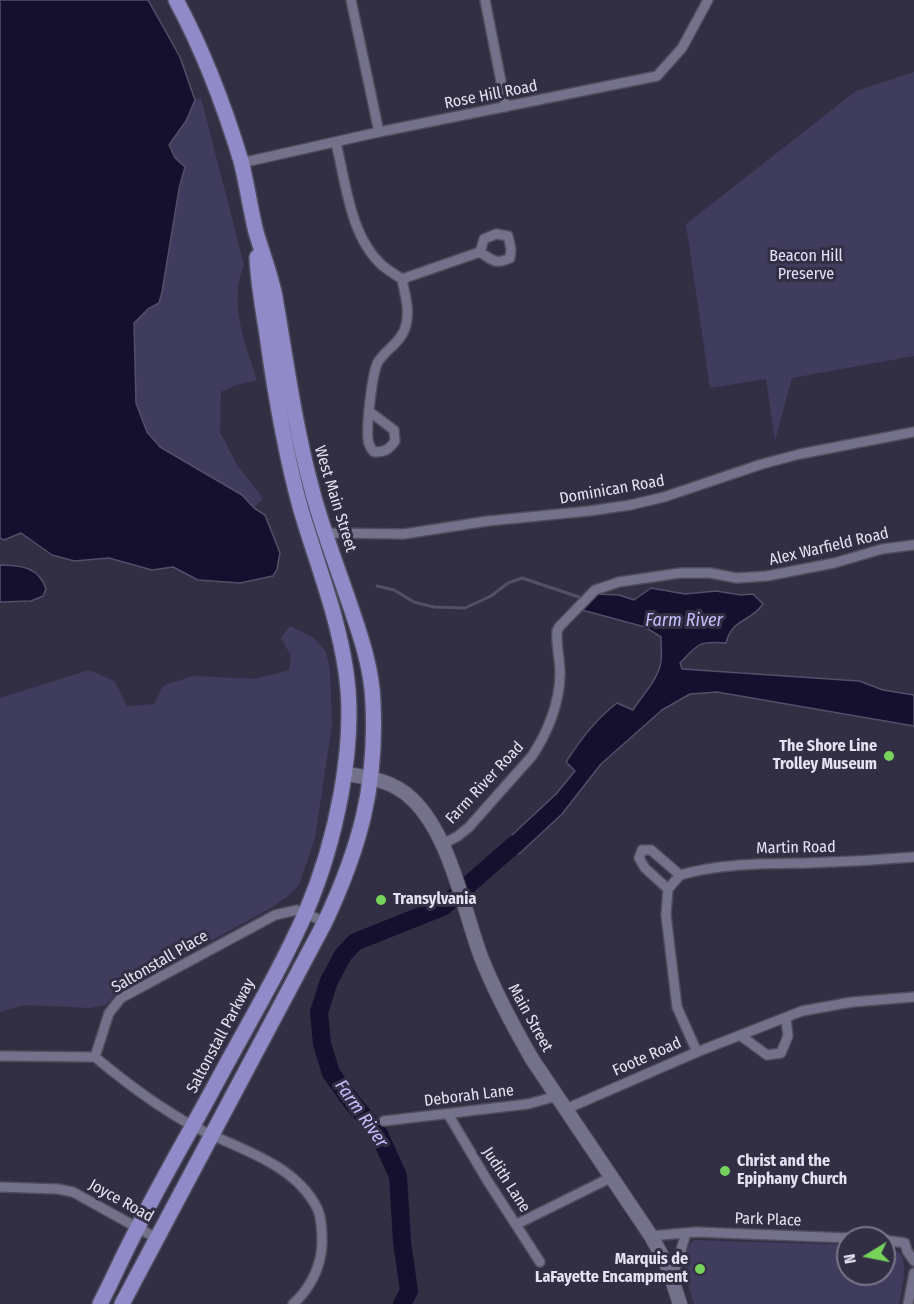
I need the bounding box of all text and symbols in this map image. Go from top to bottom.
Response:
street label: Rose Hill Road [443,77,539,113]
park label: Beacon Hill Preserve [769,247,843,285]
street label: West Main Street [310,443,360,555]
street label: Dominican Road [558,471,666,509]
street label: Alex Warfield Road [767,524,891,570]
water label: Farm River [645,610,723,632]
place label: The Shore Line Trolley Museum [773,737,877,775]
street label: Farm River Road [442,738,528,828]
marker: The Shore Line Trolley Museum [882,749,896,763]
street label: Martin Road [756,838,836,858]
place label: Transylvania [393,890,476,910]
marker: Transylvania [374,893,388,907]
street label: Saltonstall Place [108,927,212,997]
street label: Saltonstall Parkway [183,975,259,1097]
street label: Main Street [503,981,557,1055]
street label: Foote Road [610,1033,684,1081]
water label: Farm River [330,1076,392,1152]
street label: Deborah Lane [423,1081,515,1111]
street label: Judith Lane [478,1144,534,1216]
place label: Christ and the Epiphany Church [737,1152,847,1190]
marker: Christ and the Epiphany Church [718,1164,732,1178]
street label: Joyce Road [85,1175,157,1227]
street label: Park Place [734,1209,802,1231]
north arrow [836,1226,896,1286]
place label: Marquis de LaFayette Encampment [535,1250,688,1288]
text: N [840,1252,860,1265]
marker: Marquis de LaFayette Encampment [693,1262,707,1276]

